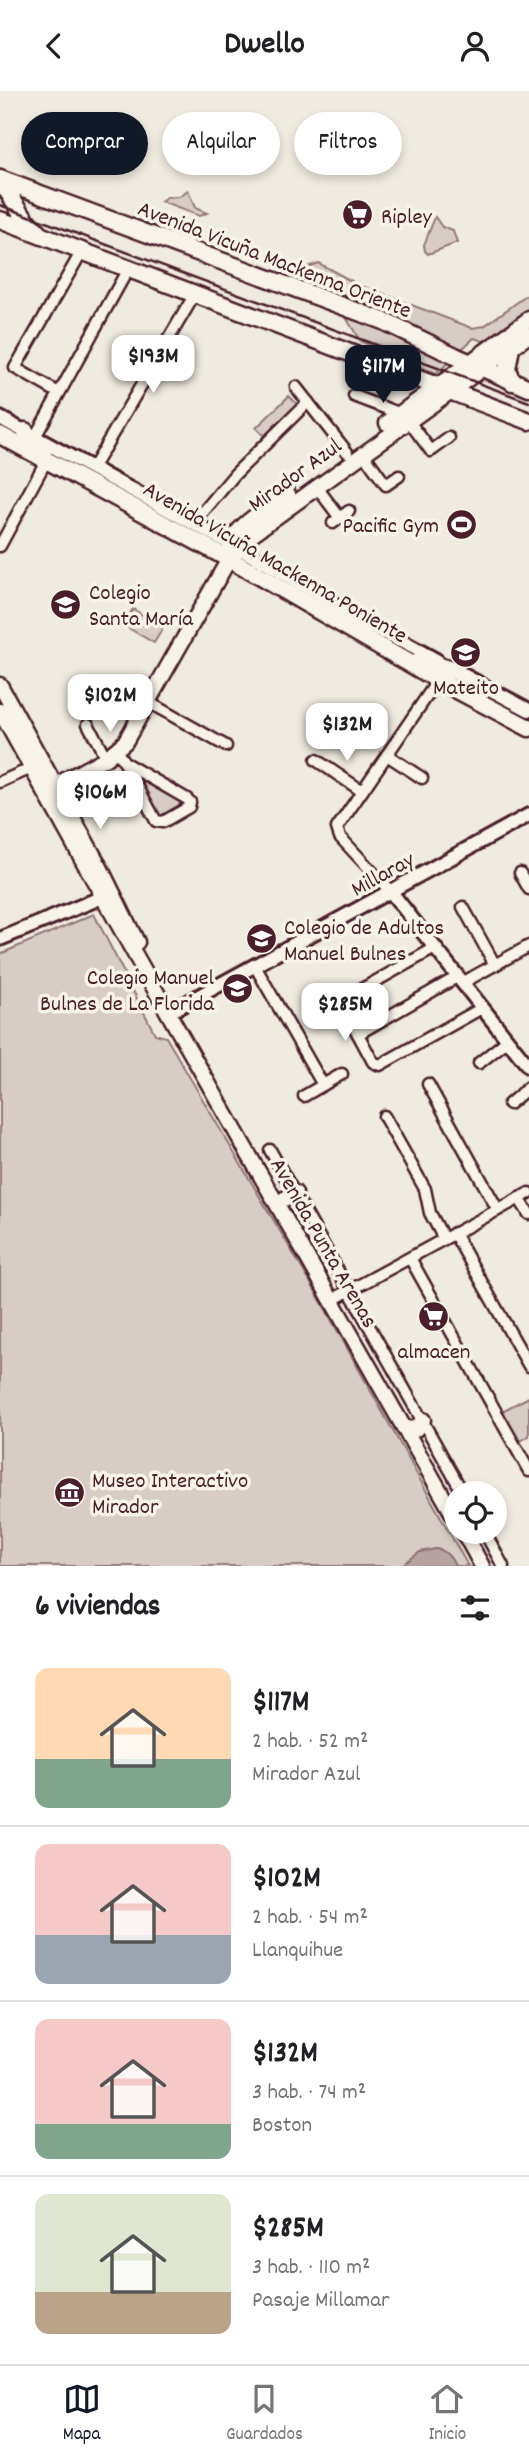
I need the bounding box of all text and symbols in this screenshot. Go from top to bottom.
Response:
text: Dwello [224,23,305,69]
icon: back [35,27,73,65]
icon: person [456,27,494,65]
chip: Comprar [21,112,148,175]
chip: Alquilar [162,112,280,175]
chip: Filtros [294,112,402,175]
street label: Avenida Vicuña Mackenna Oriente [132,194,415,329]
supermarket icon: Ripley [341,198,375,232]
place label: Ripley [381,202,433,235]
pin: $193M [104,335,202,395]
text: $193M [128,341,178,374]
pin: $117M [334,345,432,405]
text: $117M [361,351,405,384]
street label: Mirador Azul [242,431,350,522]
street label: Avenida Vicuña Mackenna Poniente [136,475,413,653]
sports icon: Pacific Gym [445,507,479,541]
place label: Pacific Gym [342,511,439,544]
place label: Colegio Santa María [89,578,194,637]
school or university icon: Colegio Santa María [49,587,83,621]
school or university icon: Mateito [449,635,483,669]
place label: Mateito [433,673,499,706]
pin: $102M [61,675,159,734]
text: $102M [84,680,136,713]
pin: $132M [298,703,396,763]
text: $132M [322,709,372,742]
pin: $106M [51,771,149,831]
text: $106M [73,777,127,810]
street label: Millaray [346,845,422,907]
place label: Colegio de Adultos Manuel Bulnes [284,913,444,972]
school or university icon: Colegio de Adultos Manuel Bulnes [244,922,278,956]
place label: Colegio Manuel Bulnes de La Florida [40,963,215,1022]
school or university icon: Colegio Manuel Bulnes de La Florida [220,972,254,1006]
pin: $285M [296,983,394,1043]
text: $285M [317,989,373,1022]
street label: Avenida Punta Arenas [260,1152,384,1335]
supermarket icon: almacen [417,1299,451,1333]
place label: almacen [398,1337,470,1370]
place label: Museo Interactivo Mirador [92,1466,248,1525]
museum icon: Museo Interactivo Mirador [52,1475,86,1509]
map controls [444,1481,507,1544]
button: locate [444,1481,507,1544]
text: 6 viviendas [35,1587,160,1630]
icon: filters [456,1589,494,1627]
text: $117M [252,1683,309,1726]
icon: home [91,1696,175,1780]
text: 2 hab. · 52 m² [252,1726,368,1759]
text: Mirador Azul [252,1759,361,1792]
text: $102M [252,1859,321,1902]
icon: home [91,1872,175,1956]
text: 2 hab. · 54 m² [252,1902,368,1935]
text: Llanquihue [252,1935,343,1968]
text: $132M [252,2034,318,2077]
icon: home [91,2047,175,2131]
text: 3 hab. · 74 m² [252,2077,366,2110]
text: Boston [252,2110,312,2143]
text: $285M [252,2209,324,2252]
icon: home [91,2222,175,2306]
text: 3 hab. · 110 m² [252,2252,370,2285]
text: Pasaje Millamar [252,2285,390,2318]
tab: Mapa [63,2380,101,2449]
tab: Guardados [226,2380,303,2449]
tab: Inicio [428,2380,466,2449]

